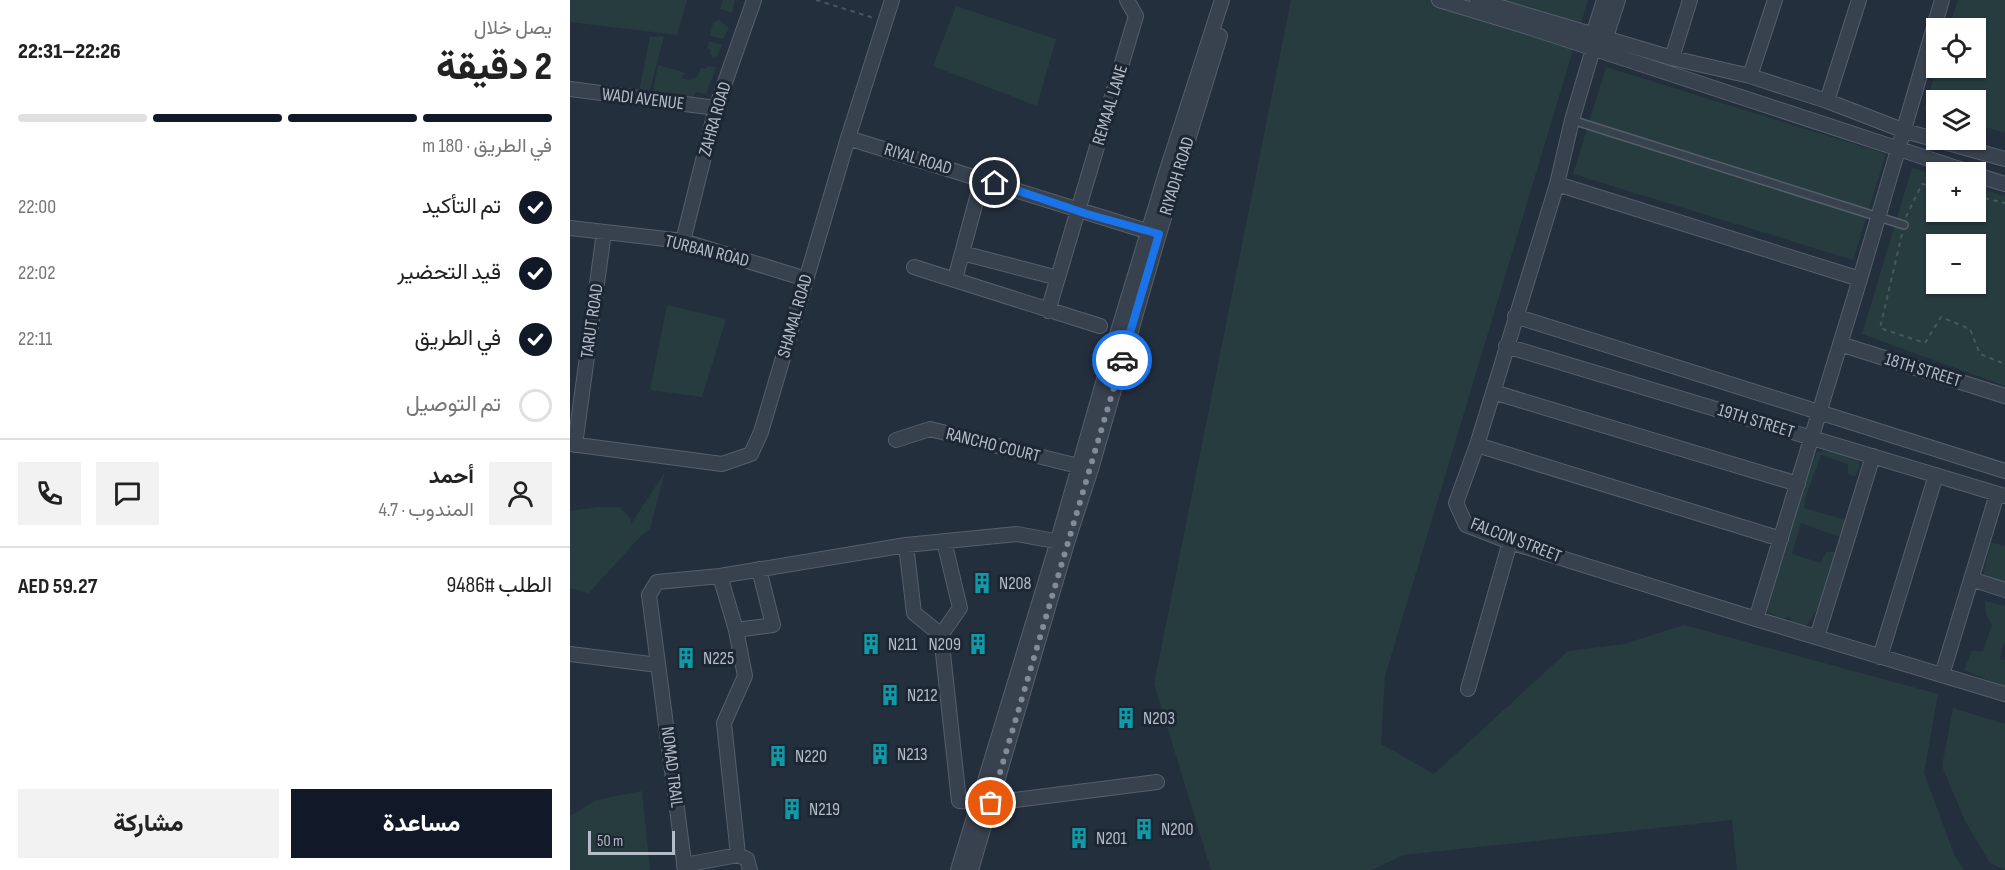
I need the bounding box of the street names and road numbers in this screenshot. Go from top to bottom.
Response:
street label: REMAAL LANE [1088,62,1132,148]
street label: ZAHRA ROAD [694,79,736,159]
street label: WADI AVENUE [601,84,685,114]
street label: RIYADH ROAD [1155,134,1199,218]
street label: RIYAL ROAD [882,139,954,179]
street label: TURBAN ROAD [663,230,751,272]
street label: SHAMAL ROAD [773,272,817,360]
street label: TARUT ROAD [576,282,608,360]
street label: 18TH STREET [1882,348,1964,392]
street label: 19TH STREET [1715,399,1797,443]
street label: RANCHO COURT [944,423,1042,467]
street label: FALCON STREET [1468,513,1564,567]
street label: NOMAD TRAIL [657,725,687,809]

